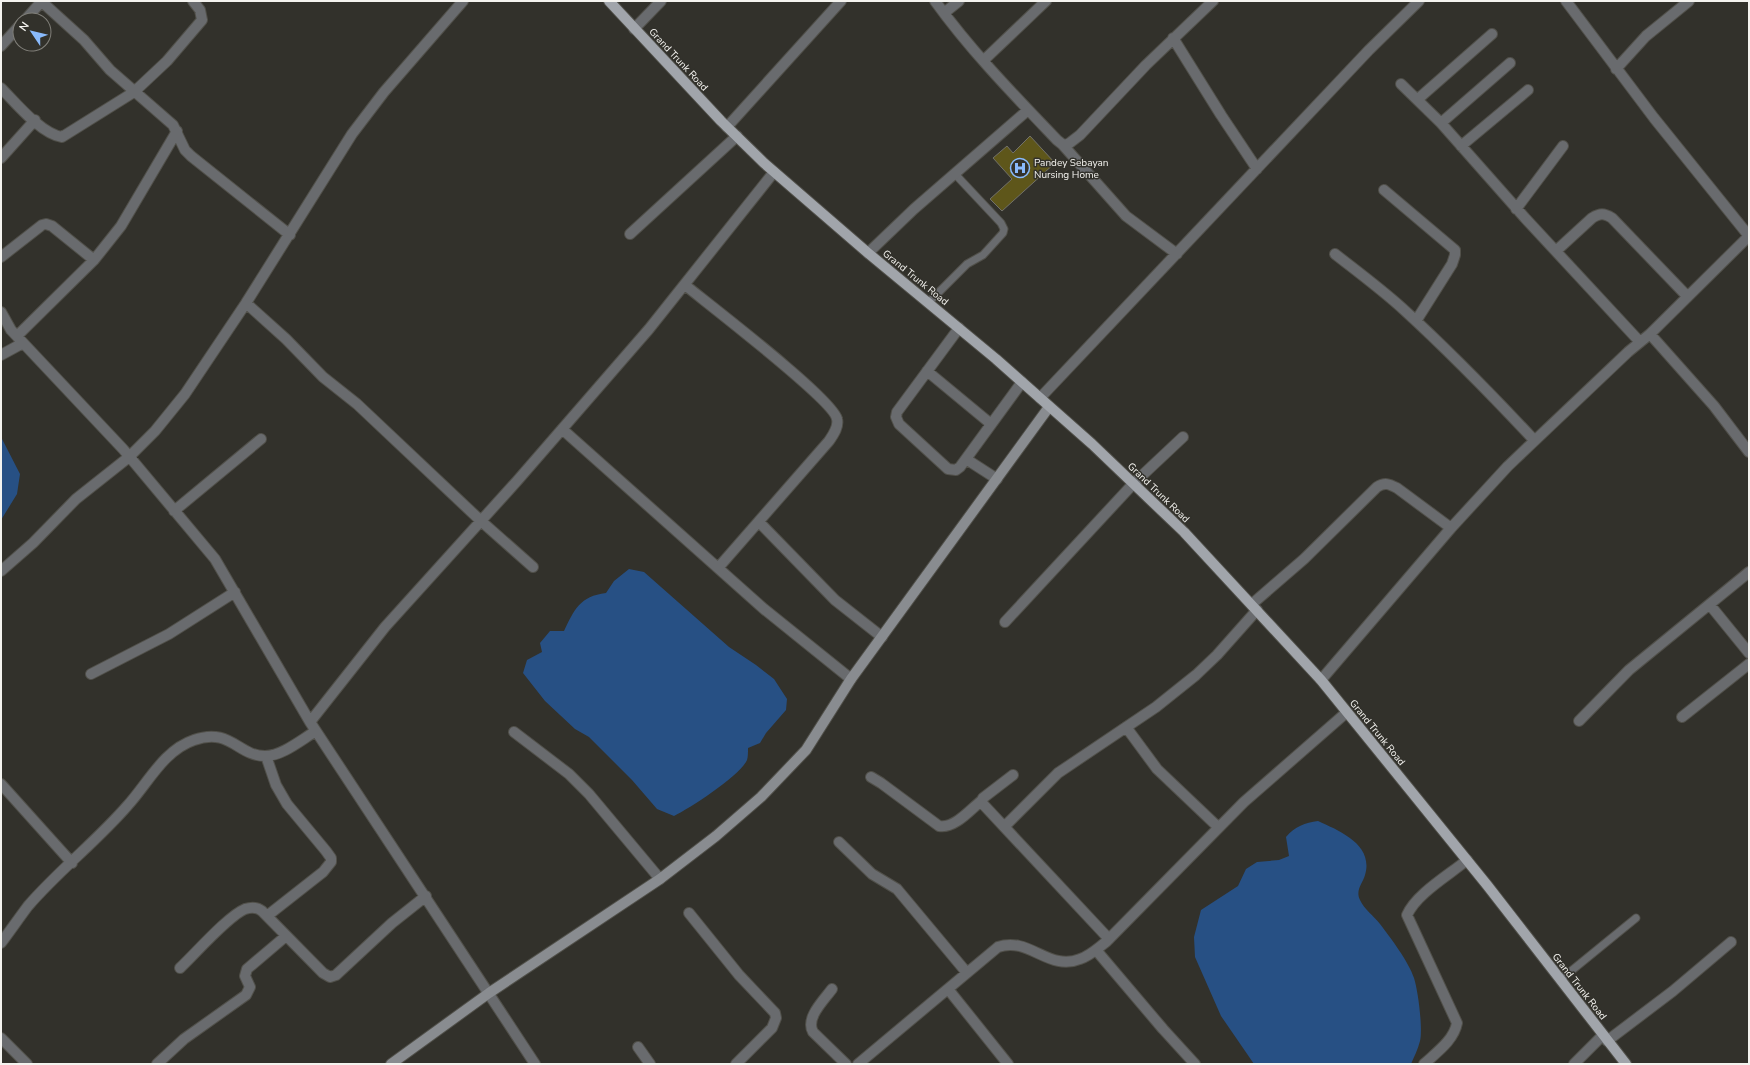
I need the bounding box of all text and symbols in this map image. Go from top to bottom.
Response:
north arrow [12,12,52,52]
text: N [16,19,33,34]
street label: Grand Trunk Road [645,25,711,94]
place label: Pandey Sebayan Nursing Home [1034,156,1108,182]
hospital icon: Pandey Sebayan Nursing Home [1009,157,1031,179]
street label: Grand Trunk Road [879,247,951,309]
street label: Grand Trunk Road [1124,460,1192,526]
street label: Grand Trunk Road [1346,697,1408,769]
street label: Grand Trunk Road [1549,950,1610,1023]

